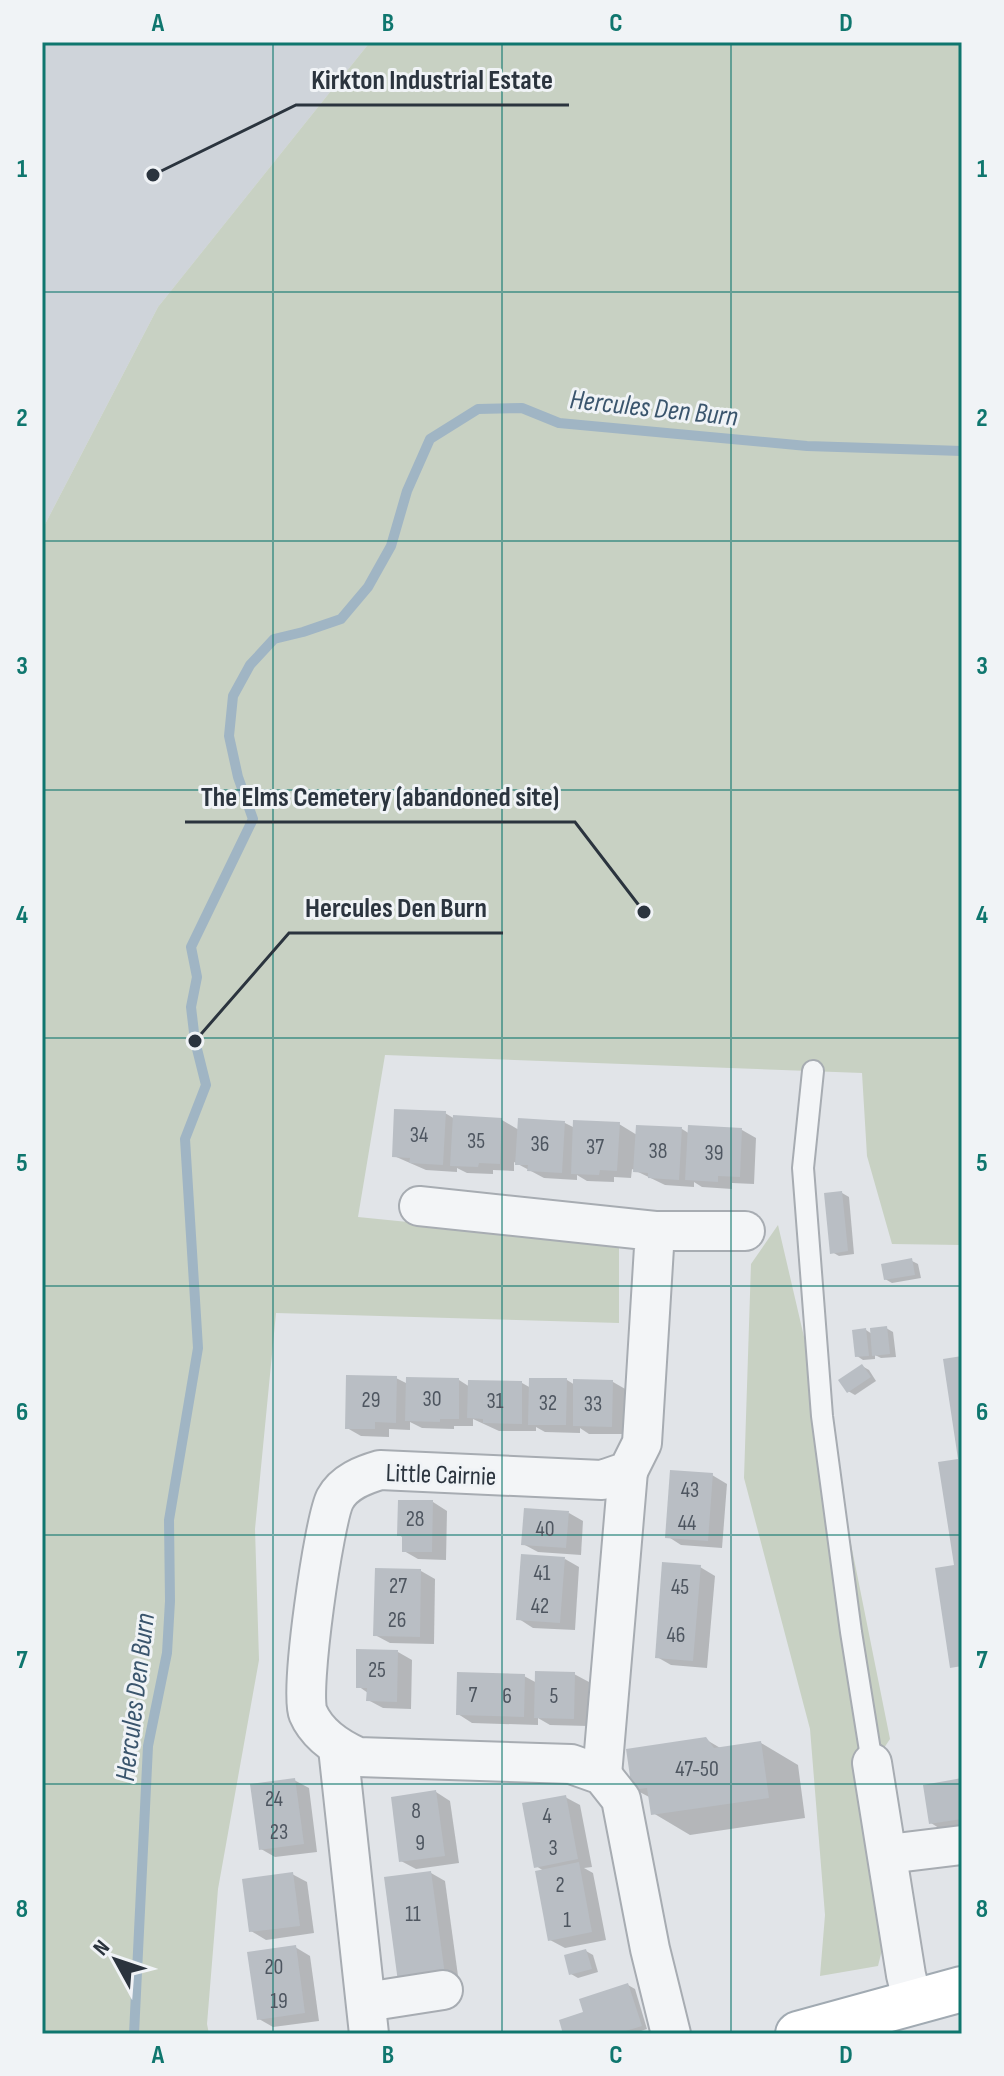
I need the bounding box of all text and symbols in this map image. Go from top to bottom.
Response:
text: A [151,8,165,39]
text: B [382,8,394,39]
text: C [609,8,623,39]
text: D [839,8,853,39]
callout: Kirkton Industrial Estate [296,53,569,105]
text: Kirkton Industrial Estate [311,64,553,97]
text: 1 [17,154,27,185]
text: 1 [977,154,987,185]
water label: Hercules Den Burn [568,383,740,434]
text: 2 [16,403,28,434]
text: 2 [976,403,988,434]
text: 3 [16,651,28,682]
text: 3 [976,651,988,682]
callout: The Elms Cemetery (abandoned site) [185,770,575,822]
text: The Elms Cemetery (abandoned site) [201,781,559,814]
callout: Hercules Den Burn [289,881,503,933]
text: Hercules Den Burn [305,892,487,925]
text: 4 [16,900,28,931]
text: 4 [976,900,988,931]
house number: 34 [410,1122,428,1149]
house number: 35 [467,1128,485,1155]
house number: 36 [531,1131,549,1158]
house number: 37 [586,1134,604,1161]
house number: 38 [649,1138,667,1165]
house number: 39 [705,1140,723,1167]
text: 5 [16,1148,28,1179]
text: 5 [976,1148,988,1179]
house number: 30 [422,1386,442,1413]
house number: 29 [362,1387,380,1414]
house number: 31 [487,1388,504,1415]
house number: 32 [539,1390,557,1417]
house number: 33 [584,1391,602,1418]
text: 6 [16,1397,28,1428]
text: 6 [976,1397,988,1428]
street label: Little Cairnie [385,1458,497,1493]
house number: 43 [681,1477,699,1504]
house number: 28 [406,1506,424,1533]
house number: 44 [678,1510,696,1537]
house number: 40 [535,1516,555,1543]
house number: 41 [534,1560,551,1587]
house number: 27 [389,1573,407,1600]
house number: 45 [671,1574,689,1601]
house number: 42 [531,1593,549,1620]
house number: 26 [388,1607,406,1634]
water label: Hercules Den Burn [109,1611,162,1783]
house number: 46 [667,1622,685,1649]
text: 7 [16,1645,28,1676]
text: 7 [976,1645,988,1676]
house number: 25 [368,1657,386,1684]
house number: 7 [469,1682,478,1709]
house number: 6 [502,1683,512,1710]
house number: 5 [550,1683,559,1710]
house number: 47-50 [675,1756,719,1783]
house number: 24 [265,1786,283,1813]
house number: 8 [411,1798,421,1825]
house number: 4 [542,1803,552,1830]
house number: 23 [270,1819,288,1846]
house number: 9 [415,1830,425,1857]
house number: 3 [548,1835,558,1862]
house number: 2 [555,1872,565,1899]
text: 8 [16,1894,28,1925]
text: 8 [976,1894,988,1925]
house number: 11 [405,1901,421,1928]
house number: 1 [563,1907,571,1934]
north arrow [76,1920,156,2000]
text: N [88,1935,116,1961]
house number: 20 [265,1954,283,1981]
house number: 19 [270,1988,288,2015]
text: A [151,2040,165,2071]
text: B [382,2040,394,2071]
text: C [609,2040,623,2071]
text: D [839,2040,853,2071]

